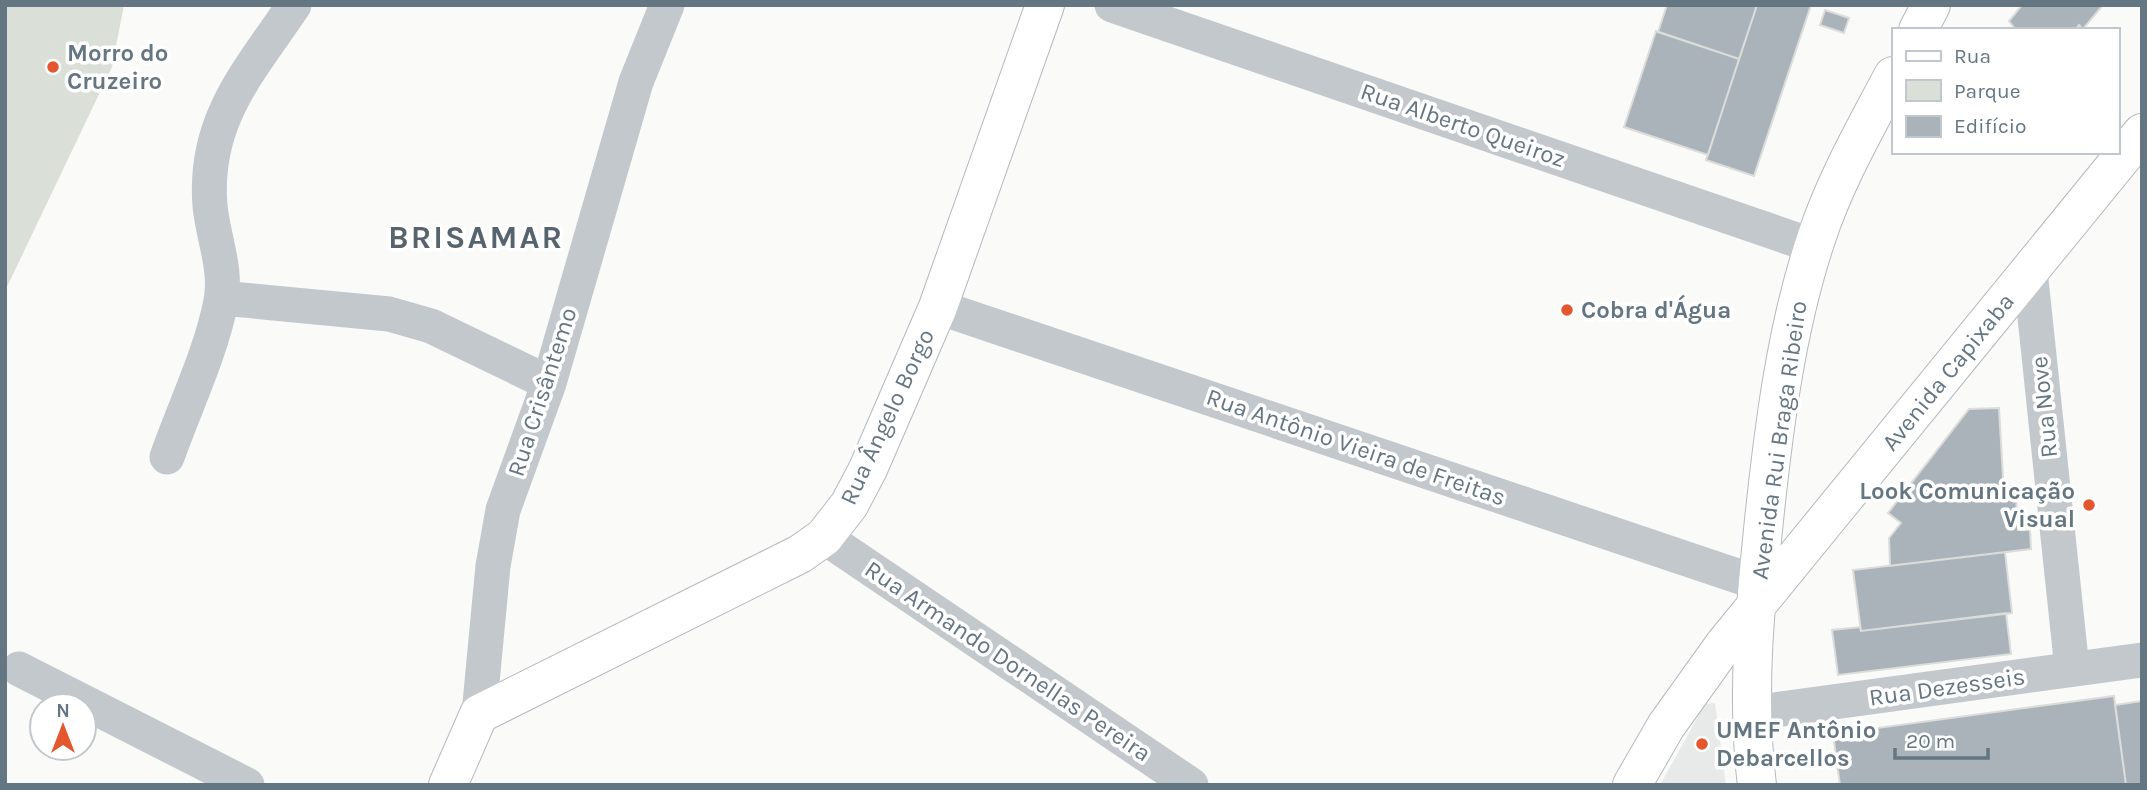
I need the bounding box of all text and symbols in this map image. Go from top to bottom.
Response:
legend [1892,28,2119,154]
place label: Morro do Cruzeiro [67,39,168,95]
text: Rua [1954,44,1991,68]
marker: Morro do Cruzeiro [45,59,61,75]
street label: Rua Alberto Queiroz [1357,77,1569,173]
text: Parque [1954,79,2021,103]
text: Edifício [1954,114,2027,138]
district label: BRISAMAR [388,219,564,256]
street label: Avenida Capixaba [1876,288,2020,456]
place label: Cobra d'Água [1581,294,1731,324]
street label: Avenida Rui Braga Ribeiro [1746,299,1812,581]
marker: Cobra d'Água [1559,302,1575,318]
street label: Rua Crisântemo [502,304,582,480]
street label: Rua Ângelo Borgo [834,325,940,509]
street label: Rua Nove [2025,355,2063,459]
street label: Rua Antônio Vieira de Freitas [1203,383,1509,511]
place label: Look Comunicação Visual [1859,477,2075,533]
marker: Look Comunicação Visual [2081,497,2097,513]
street label: Rua Armando Dornellas Pereira [860,555,1156,767]
street label: Rua Dezesseis [1867,662,2027,712]
north arrow [28,692,98,762]
text: N [56,700,70,722]
place label: UMEF Antônio Debarcellos [1716,716,1876,772]
scale bar [1895,716,1988,760]
text: 20 m [1906,729,1955,753]
marker: UMEF Antônio Debarcellos [1694,736,1710,752]

